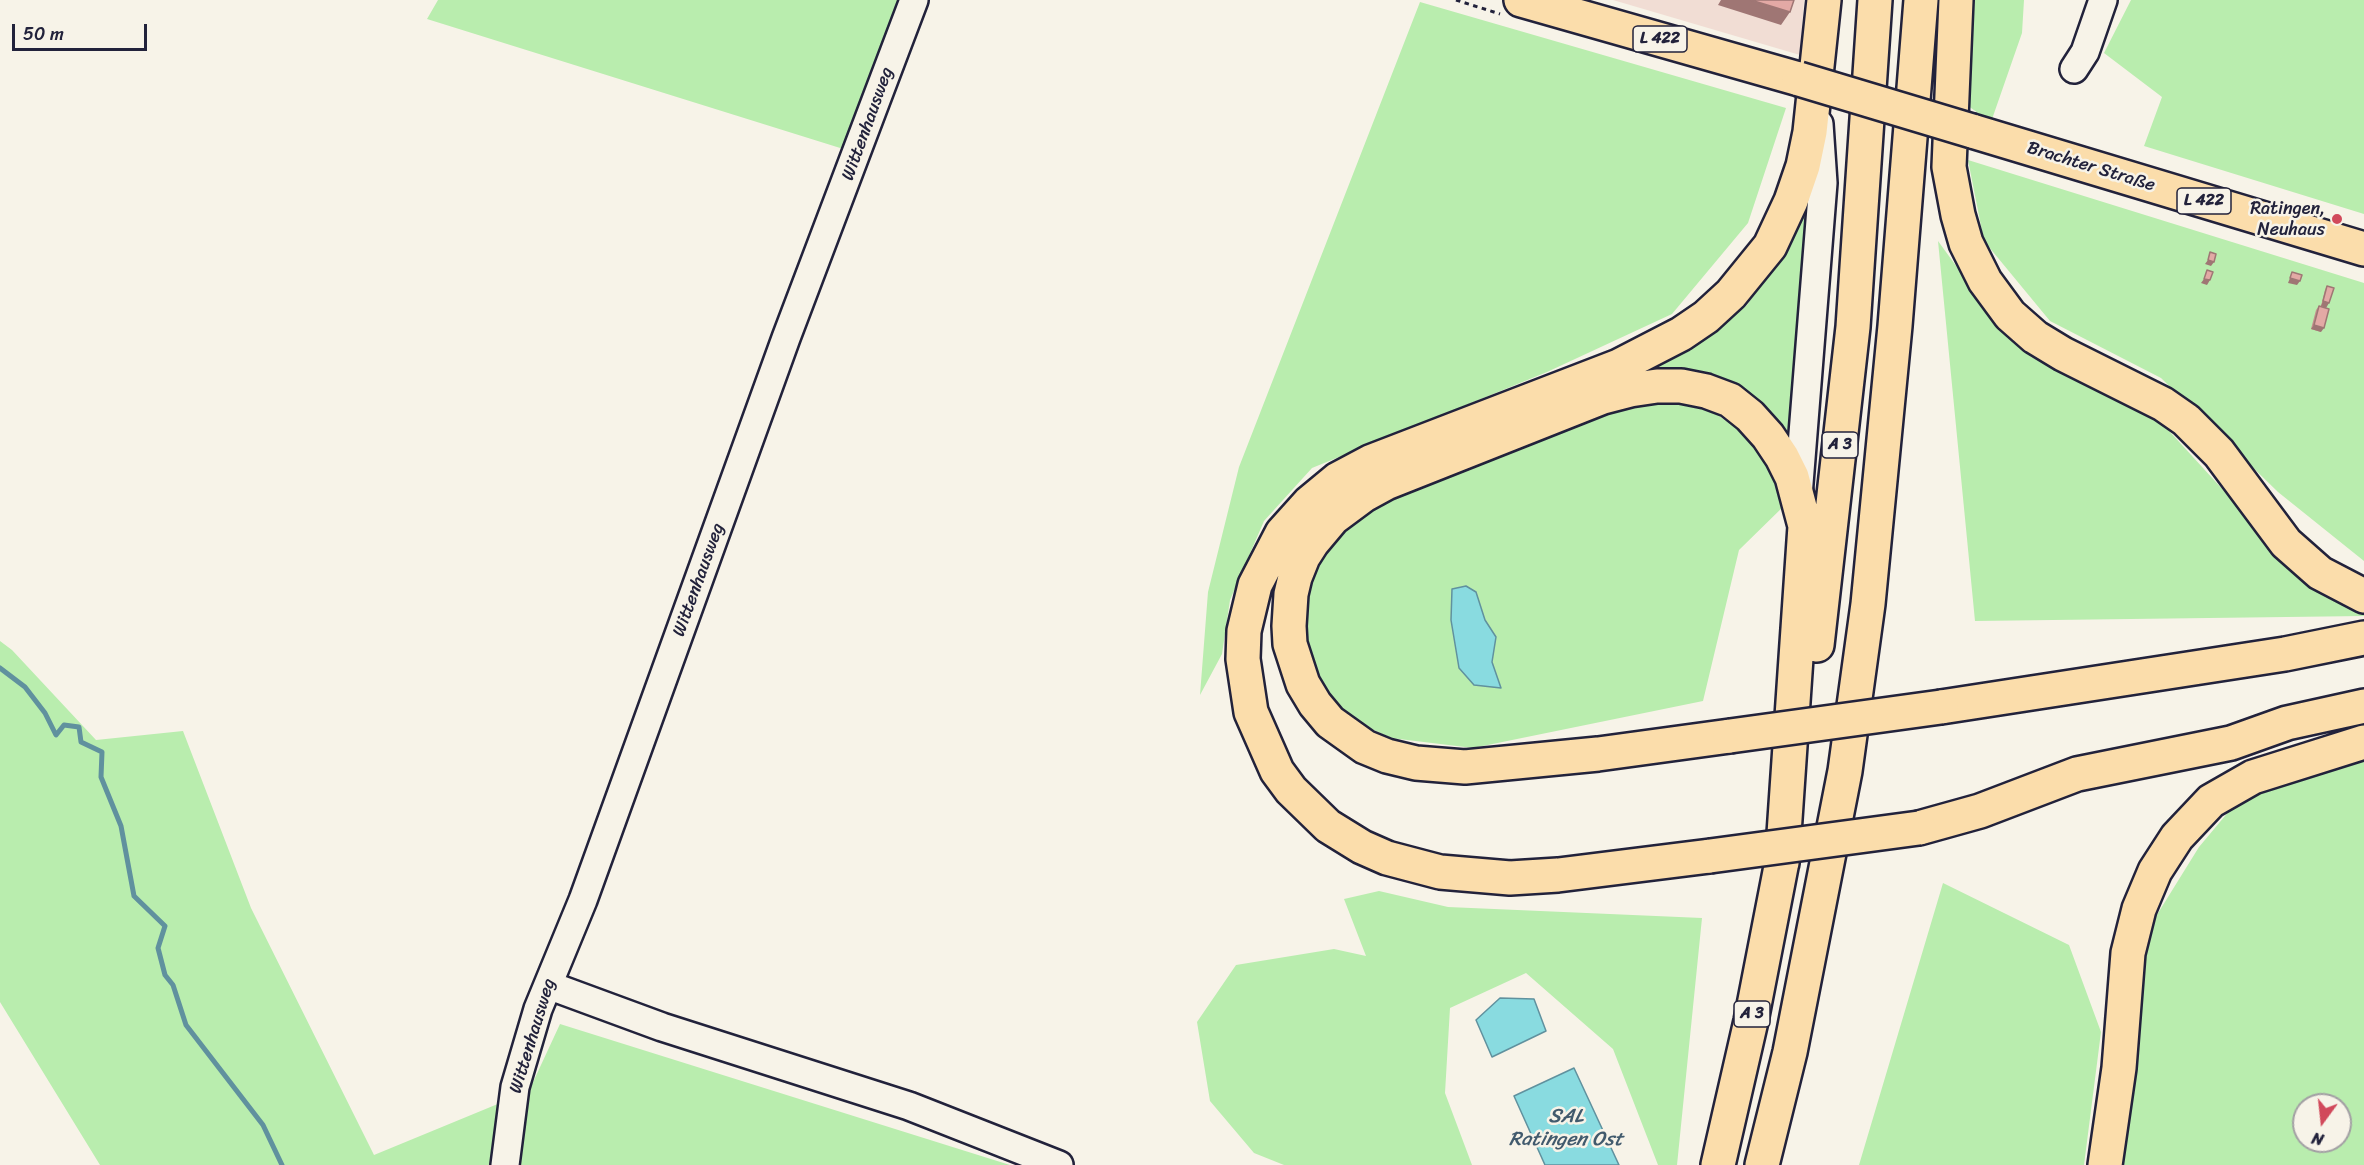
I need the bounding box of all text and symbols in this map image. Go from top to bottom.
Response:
scale bar [15,12,150,50]
text: 50 m [23,18,64,50]
road number: L 422 [1633,26,1687,52]
street label: Wittenhausweg [838,64,898,184]
street label: Brachter Straße [2024,137,2158,197]
road number: L 422 [2177,188,2231,214]
place label: Ratingen, Neuhaus [2250,198,2325,240]
marker: Ratingen, Neuhaus [2330,212,2344,226]
road number: A 3 [1822,432,1858,458]
street label: Wittenhausweg [669,520,729,640]
street label: Wittenhausweg [505,976,561,1096]
road number: A 3 [1734,1001,1770,1027]
north arrow [2292,1093,2352,1153]
water label: SAL Ratingen Ost [1509,1105,1623,1152]
text: N [2309,1123,2327,1154]

